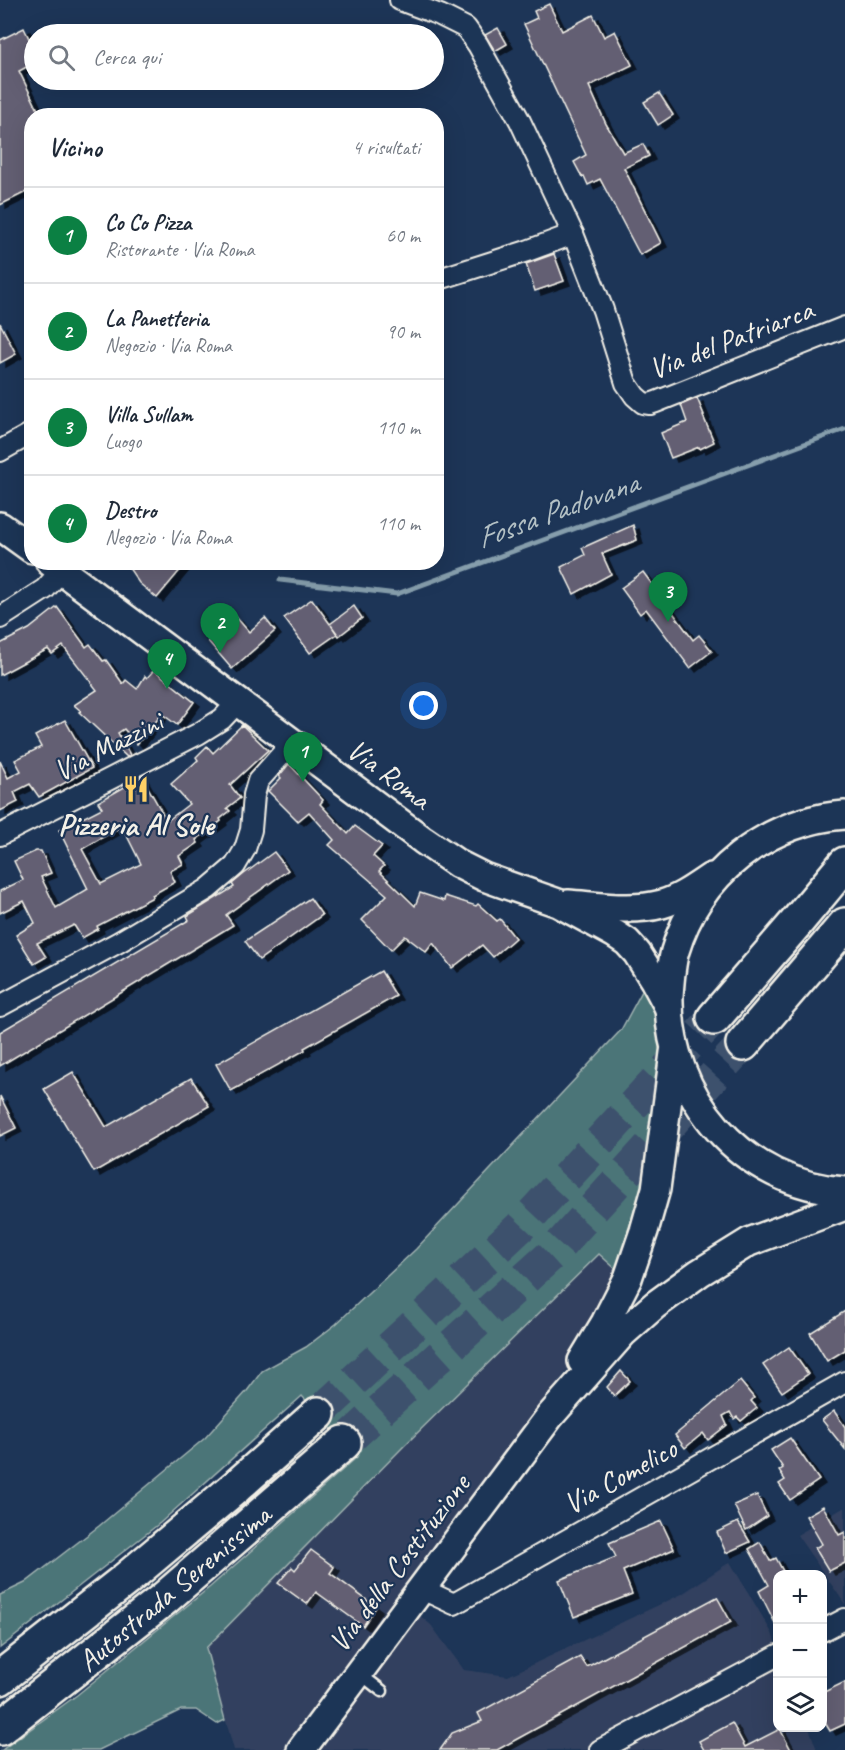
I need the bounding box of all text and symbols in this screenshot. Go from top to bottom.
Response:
search box [24,24,444,90]
icon: search [45,41,78,74]
text: Cerca qui [93,43,161,71]
text: Vicino [48,131,102,164]
text: 4 risultati [352,135,420,160]
text: Co Co Pizza [105,209,191,237]
text: 1 [63,223,72,248]
text: 60 m [386,223,420,248]
text: Ristorante · Via Roma [105,237,254,262]
street label: Via del Patriarca [643,290,820,388]
text: La Panetteria [105,305,208,333]
text: 2 [63,319,72,344]
text: 90 m [386,319,420,344]
text: Negozio · Via Roma [105,333,232,358]
text: Villa Sullam [105,401,192,429]
text: 3 [63,415,72,440]
text: 110 m [377,415,420,440]
text: Luogo [105,429,141,454]
water label: Fossa Padovana [470,460,647,558]
text: Destro [105,497,156,525]
text: 4 [63,511,72,536]
text: 110 m [377,511,420,536]
text: Negozio · Via Roma [105,525,232,550]
pin: 3 [648,572,688,622]
pin: 2 [200,604,240,653]
pin: 4 [148,640,186,689]
your location [409,691,438,720]
street label: Via Mazzini [47,701,172,790]
street label: Via Roma [340,730,440,819]
pin: 1 [284,732,322,782]
restaurant icon: Pizzeria Al Sole [121,774,151,804]
place label: Pizzeria Al Sole [58,806,216,844]
street label: Via Comelico [557,1429,685,1523]
street label: Via della Costituzione [320,1465,480,1659]
street label: Autostrada Serenissima [69,1494,281,1680]
map controls [773,1570,827,1732]
button: + [773,1570,827,1624]
button: − [773,1624,827,1678]
button: layers [773,1678,827,1732]

